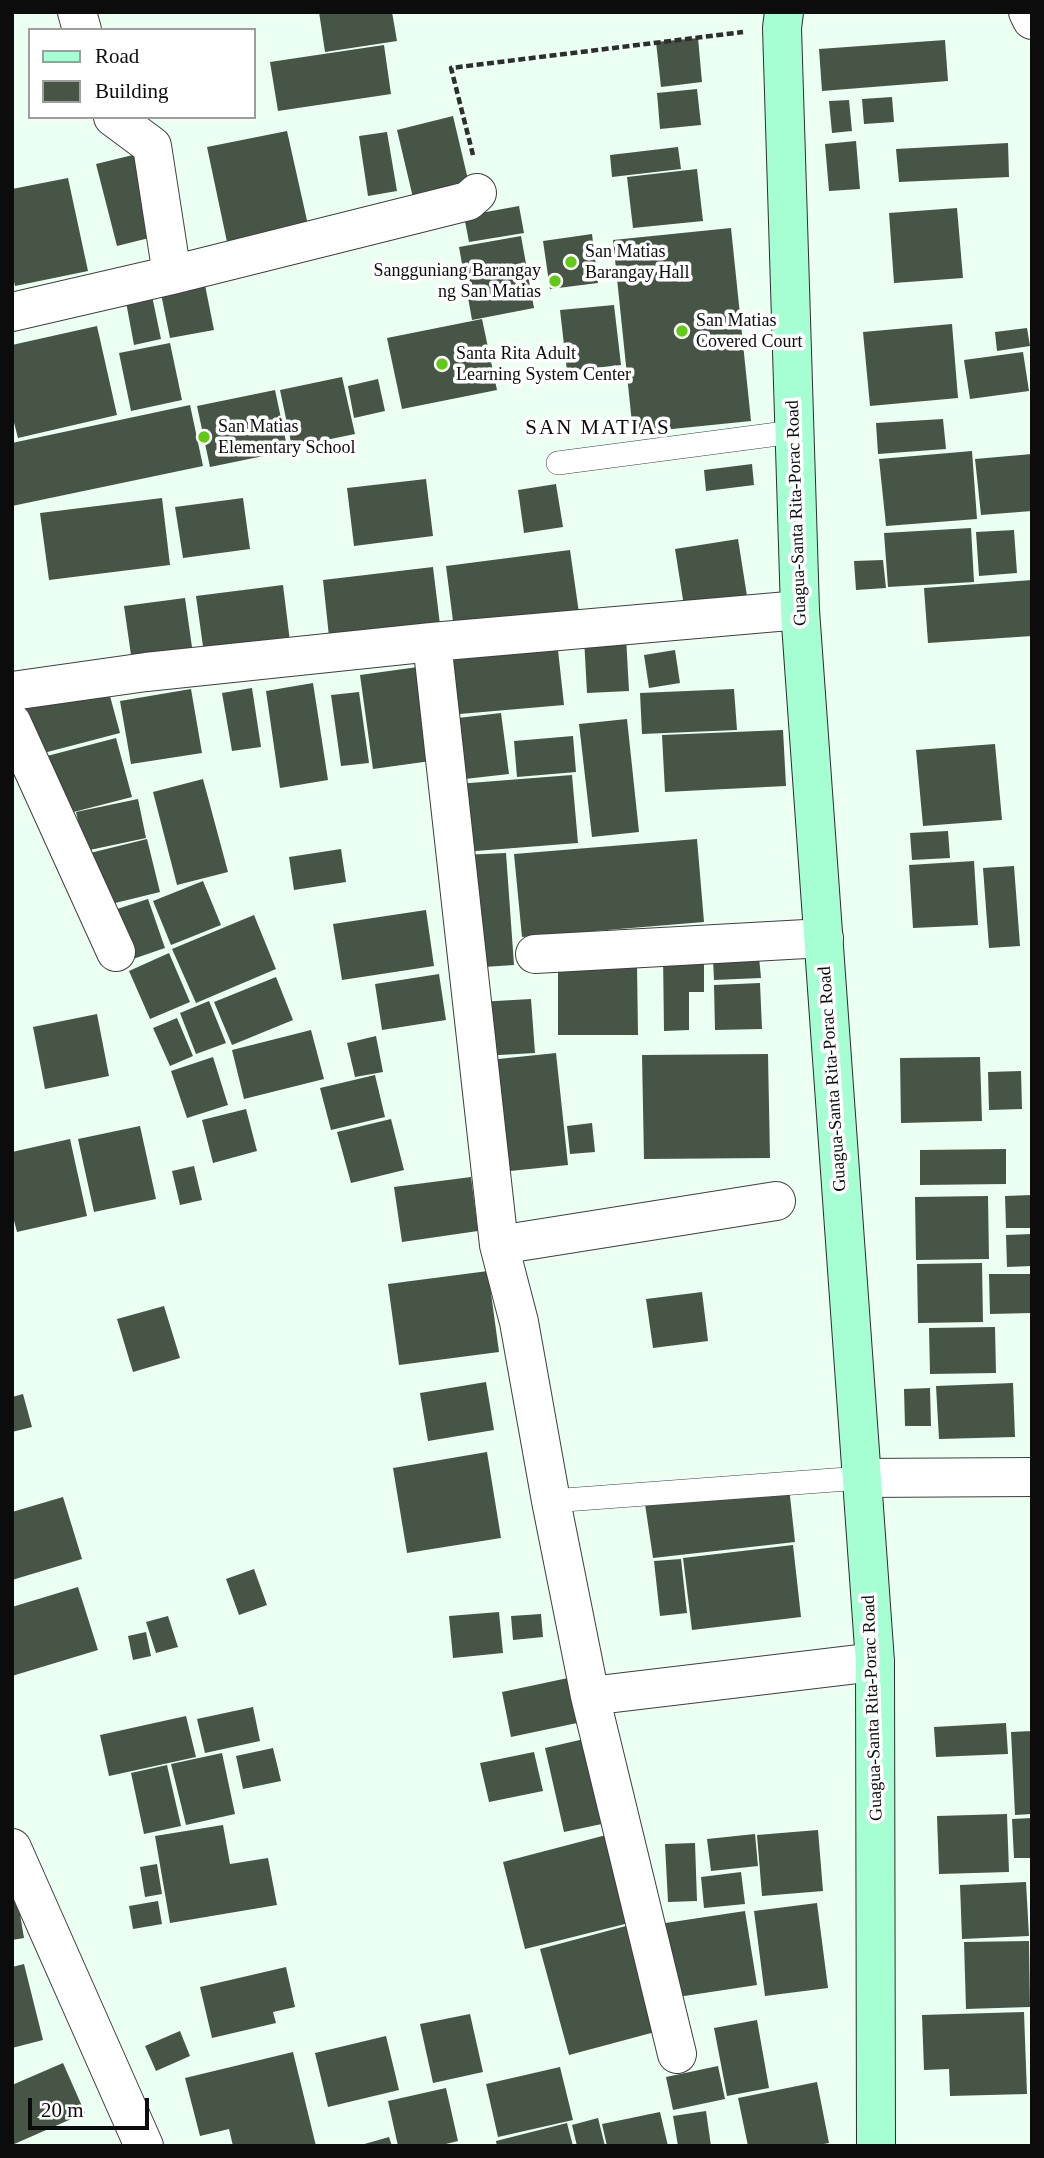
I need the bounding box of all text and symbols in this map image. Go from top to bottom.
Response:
legend [28,28,256,119]
text: Road [95,44,139,68]
text: Building [95,79,169,103]
place label: San Matias Barangay Hall [585,241,689,284]
marker: San Matias Barangay Hall [563,254,579,270]
place label: Sangguniang Barangay ng San Matias [374,260,541,302]
marker: Sangguniang Barangay ng San Matias [547,273,563,289]
place label: San Matias Covered Court [696,310,802,352]
marker: San Matias Covered Court [674,323,690,339]
place label: Santa Rita Adult Learning System Center [456,343,631,386]
marker: Santa Rita Adult Learning System Center [434,356,450,372]
street label: Guagua-Santa Rita-Porac Road [782,400,812,626]
district label: SAN MATIAS [527,415,669,441]
place label: San Matias Elementary School [218,416,355,458]
marker: San Matias Elementary School [196,429,212,445]
street label: Guagua-Santa Rita-Porac Road [814,966,852,1192]
street label: Guagua-Santa Rita-Porac Road [858,1595,888,1821]
scale bar [32,2084,152,2128]
text: 20 m [41,2098,84,2122]

